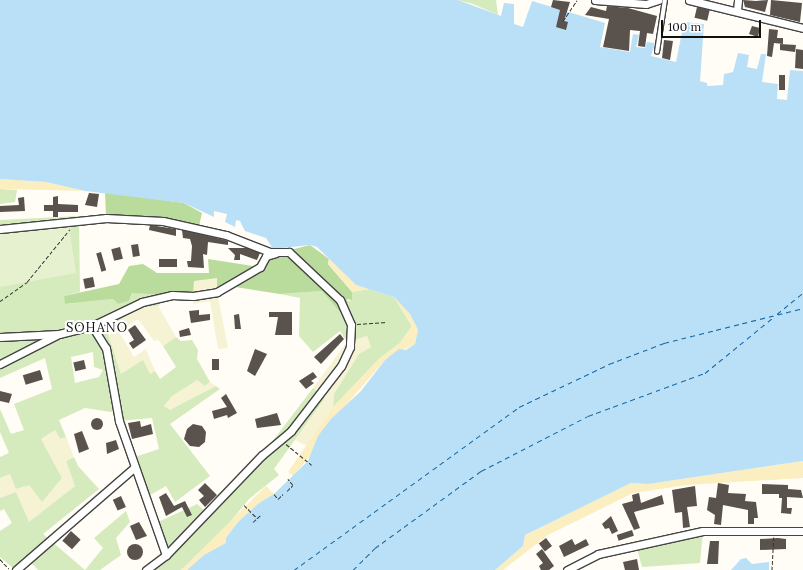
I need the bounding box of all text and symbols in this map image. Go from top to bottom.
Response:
scale bar [663,12,763,38]
text: 100 m [668,19,701,34]
district label: SOHANO [66,320,128,336]

